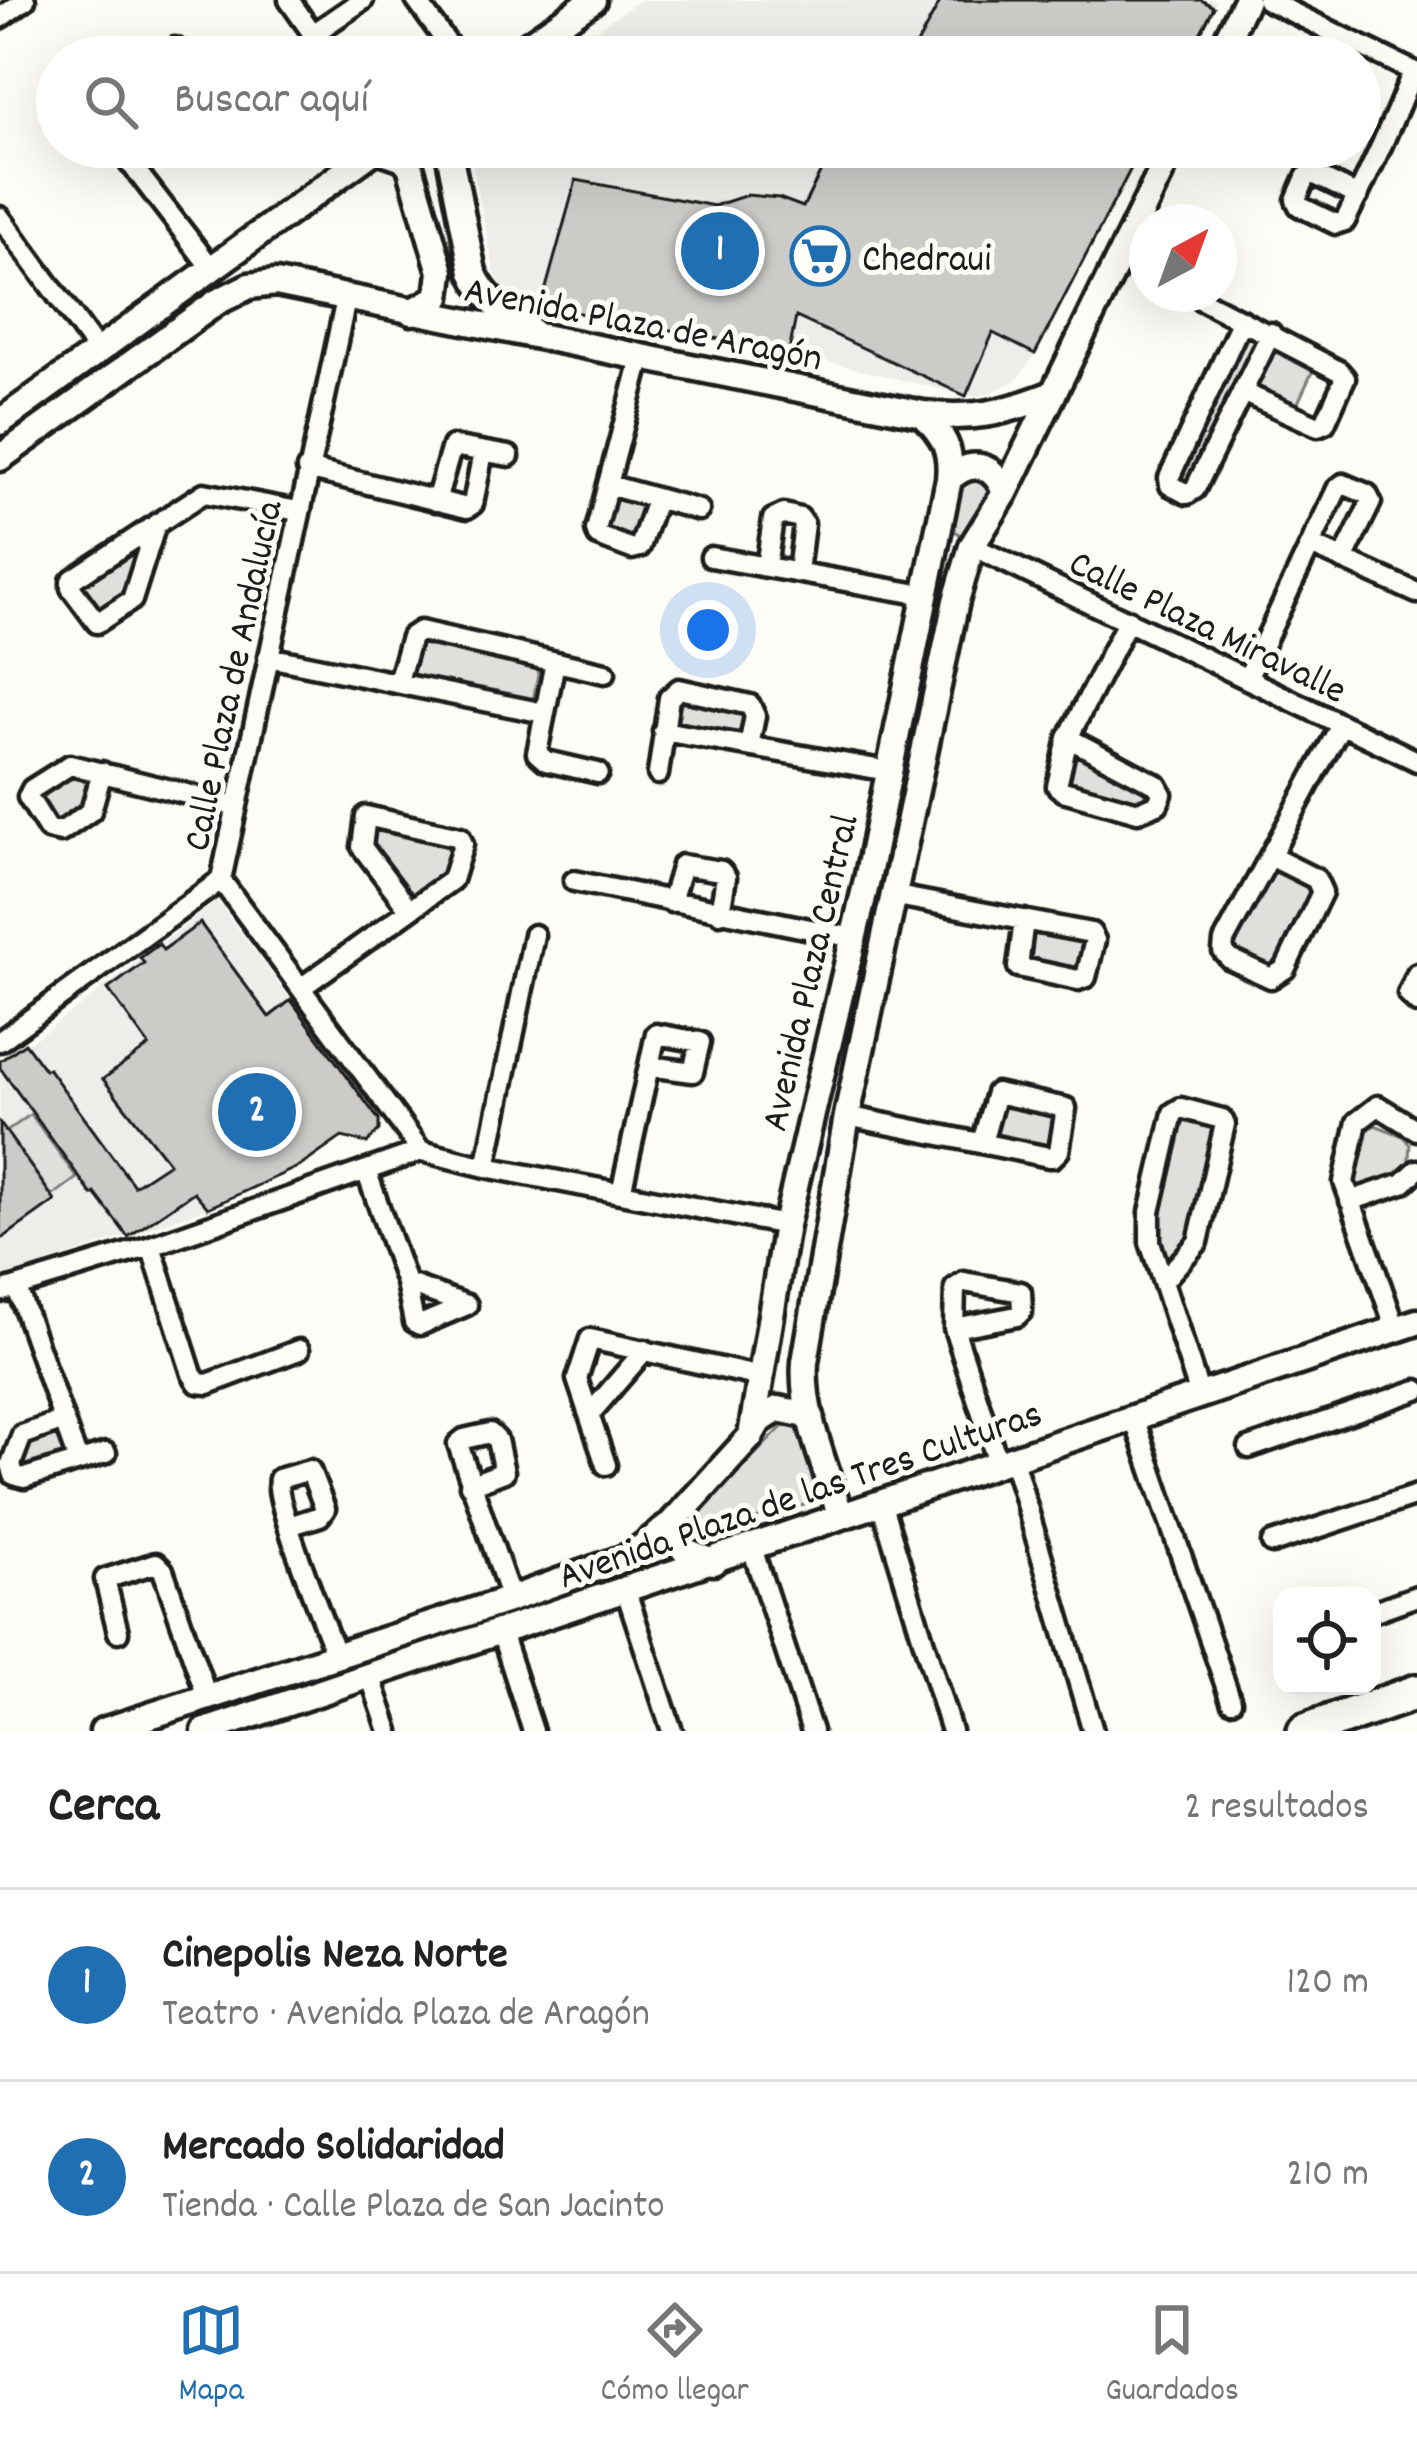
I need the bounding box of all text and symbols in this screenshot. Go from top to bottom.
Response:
search box [36,36,1381,168]
icon: search [78,69,144,135]
text: Buscar aquí [174,70,369,134]
north arrow [1129,204,1237,312]
pin: 1 [681,206,759,296]
supermarket icon: Chedraui [789,225,851,287]
place label: Chedraui [862,235,991,290]
street label: Avenida Plaza de Aragón [459,266,826,389]
street label: Calle Plaza de Andalucía [172,495,301,857]
street label: Calle Plaza Miravalle [1058,539,1354,721]
your location [678,600,738,660]
street label: Avenida Plaza Central [750,810,877,1137]
pin: 2 [218,1067,296,1157]
street label: Avenida Plaza de las Tres Culturas [552,1389,1050,1607]
map controls [1273,1587,1381,1695]
button: locate [1273,1587,1381,1695]
text: Cerca [48,1773,159,1845]
text: 2 resultados [1184,1782,1369,1837]
text: Cinepolis Neza Norte [162,1925,508,1989]
text: 1 [83,1957,91,2012]
text: 120 m [1286,1957,1369,2012]
text: Teatro · Avenida Plaza de Aragón [162,1989,650,2044]
text: Mercado Solidaridad [162,2117,505,2181]
text: 2 [78,2149,96,2204]
text: 210 m [1286,2149,1369,2204]
text: Tienda · Calle Plaza de San Jacinto [162,2181,665,2236]
tab: Mapa [178,2297,244,2416]
tab: Cómo llegar [601,2297,749,2416]
tab: Guardados [1105,2297,1239,2416]

